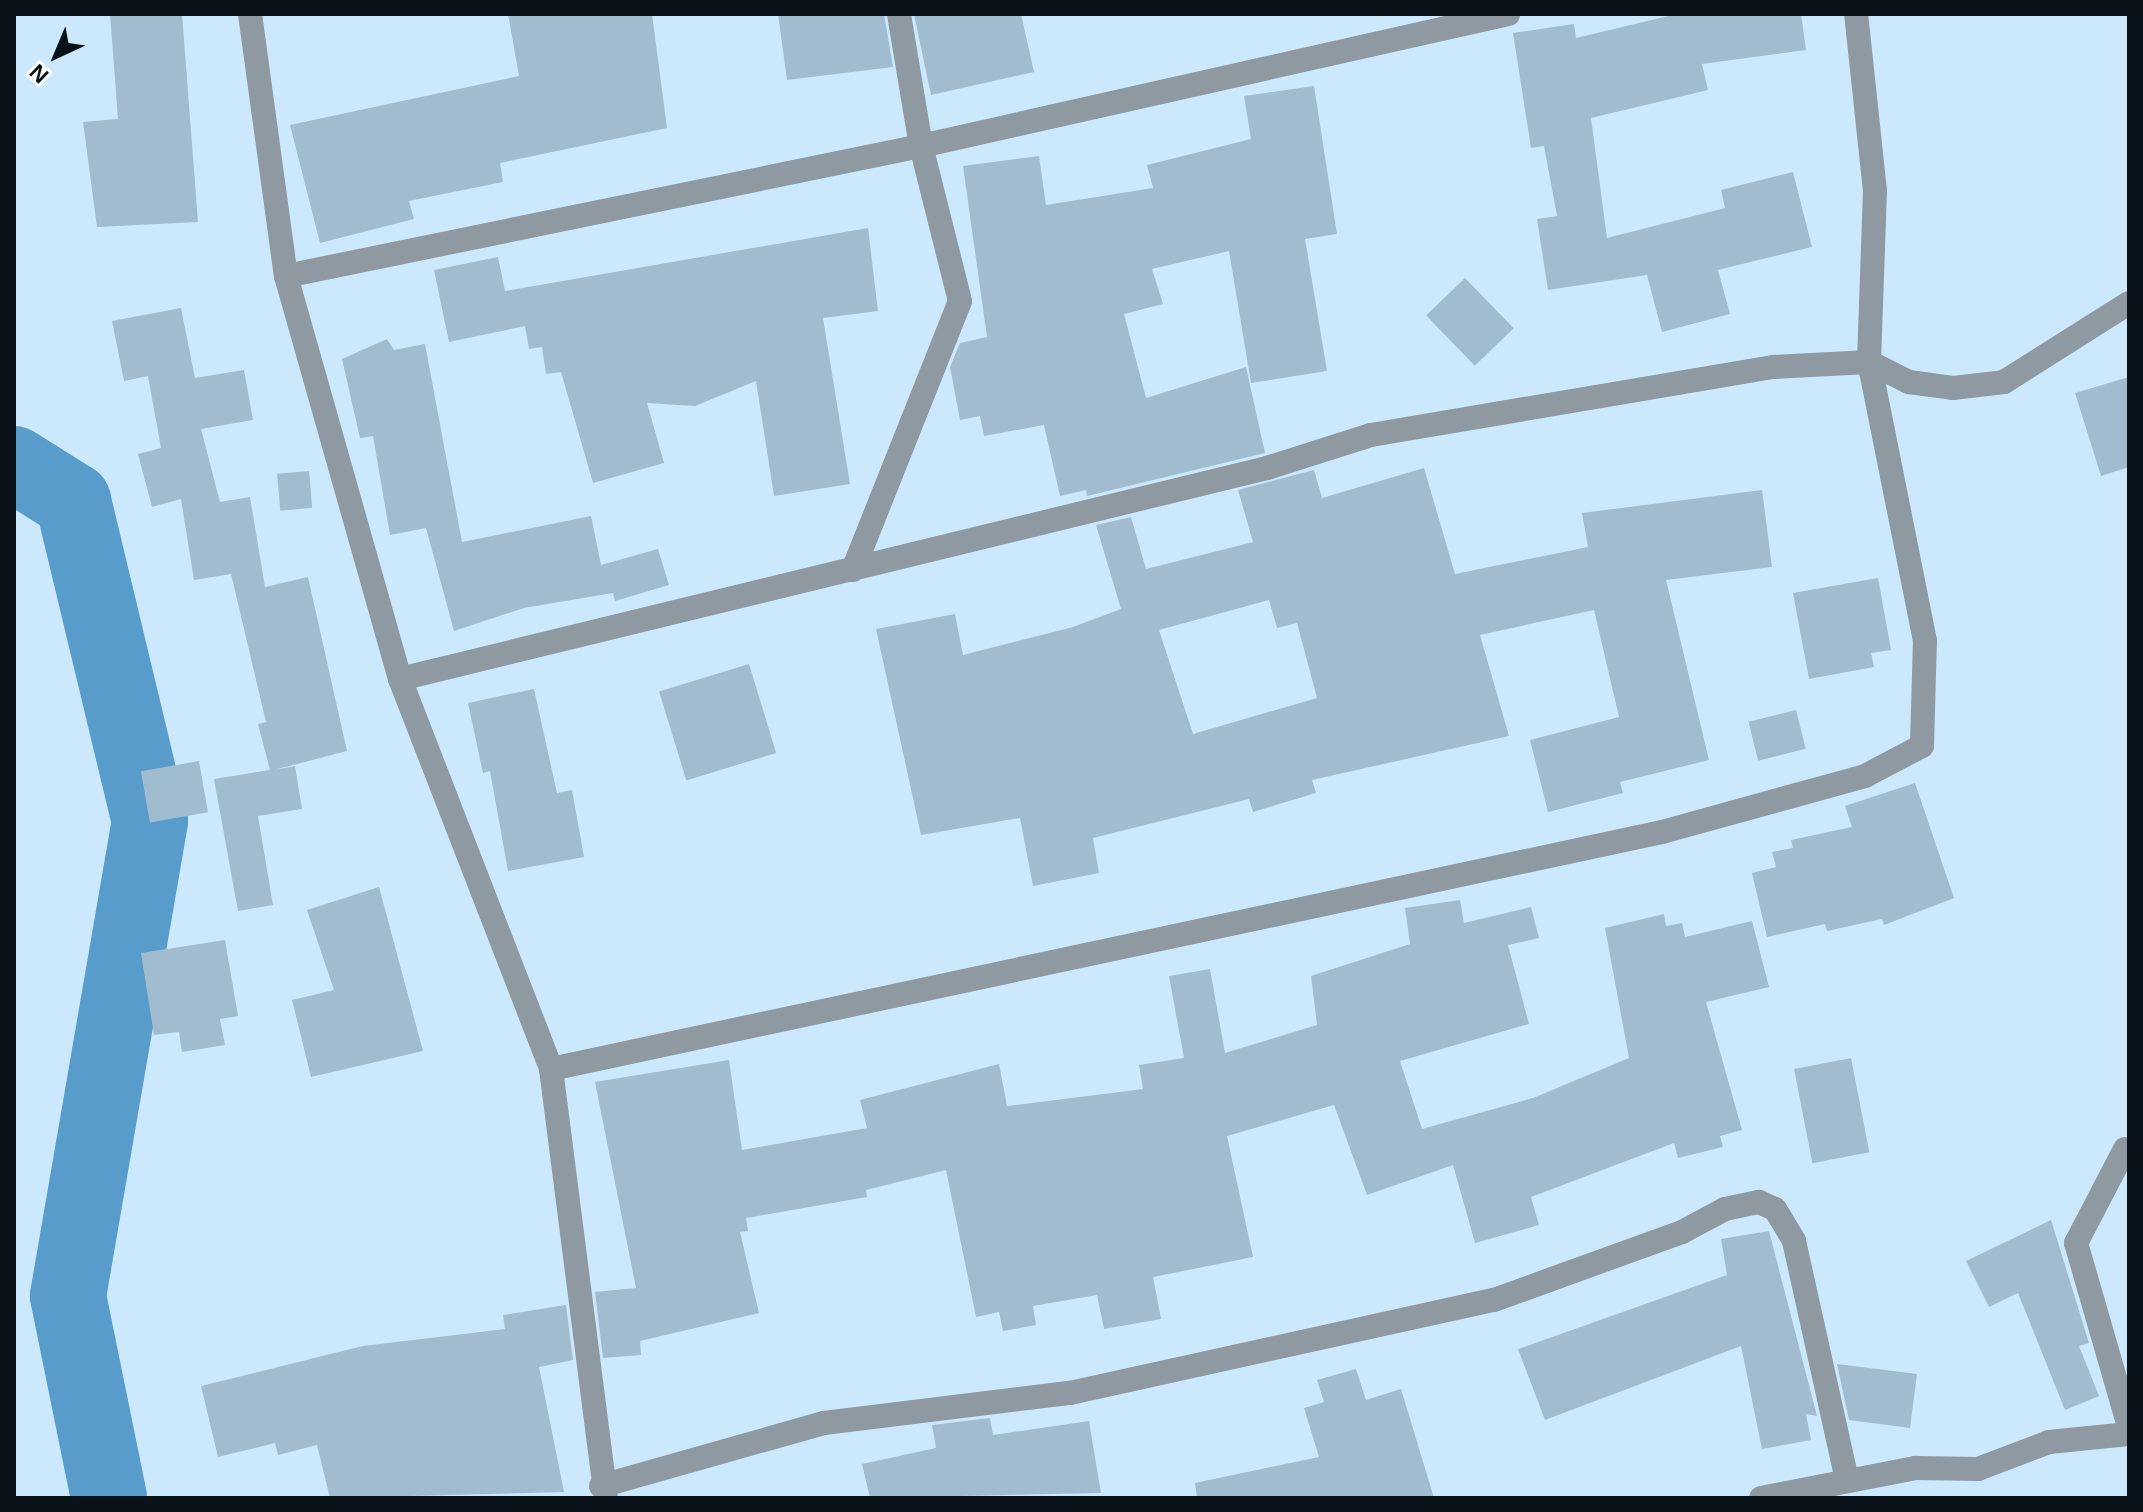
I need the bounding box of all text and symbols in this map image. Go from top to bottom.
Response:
north arrow [16,16,96,96]
text: N [25,59,53,88]

